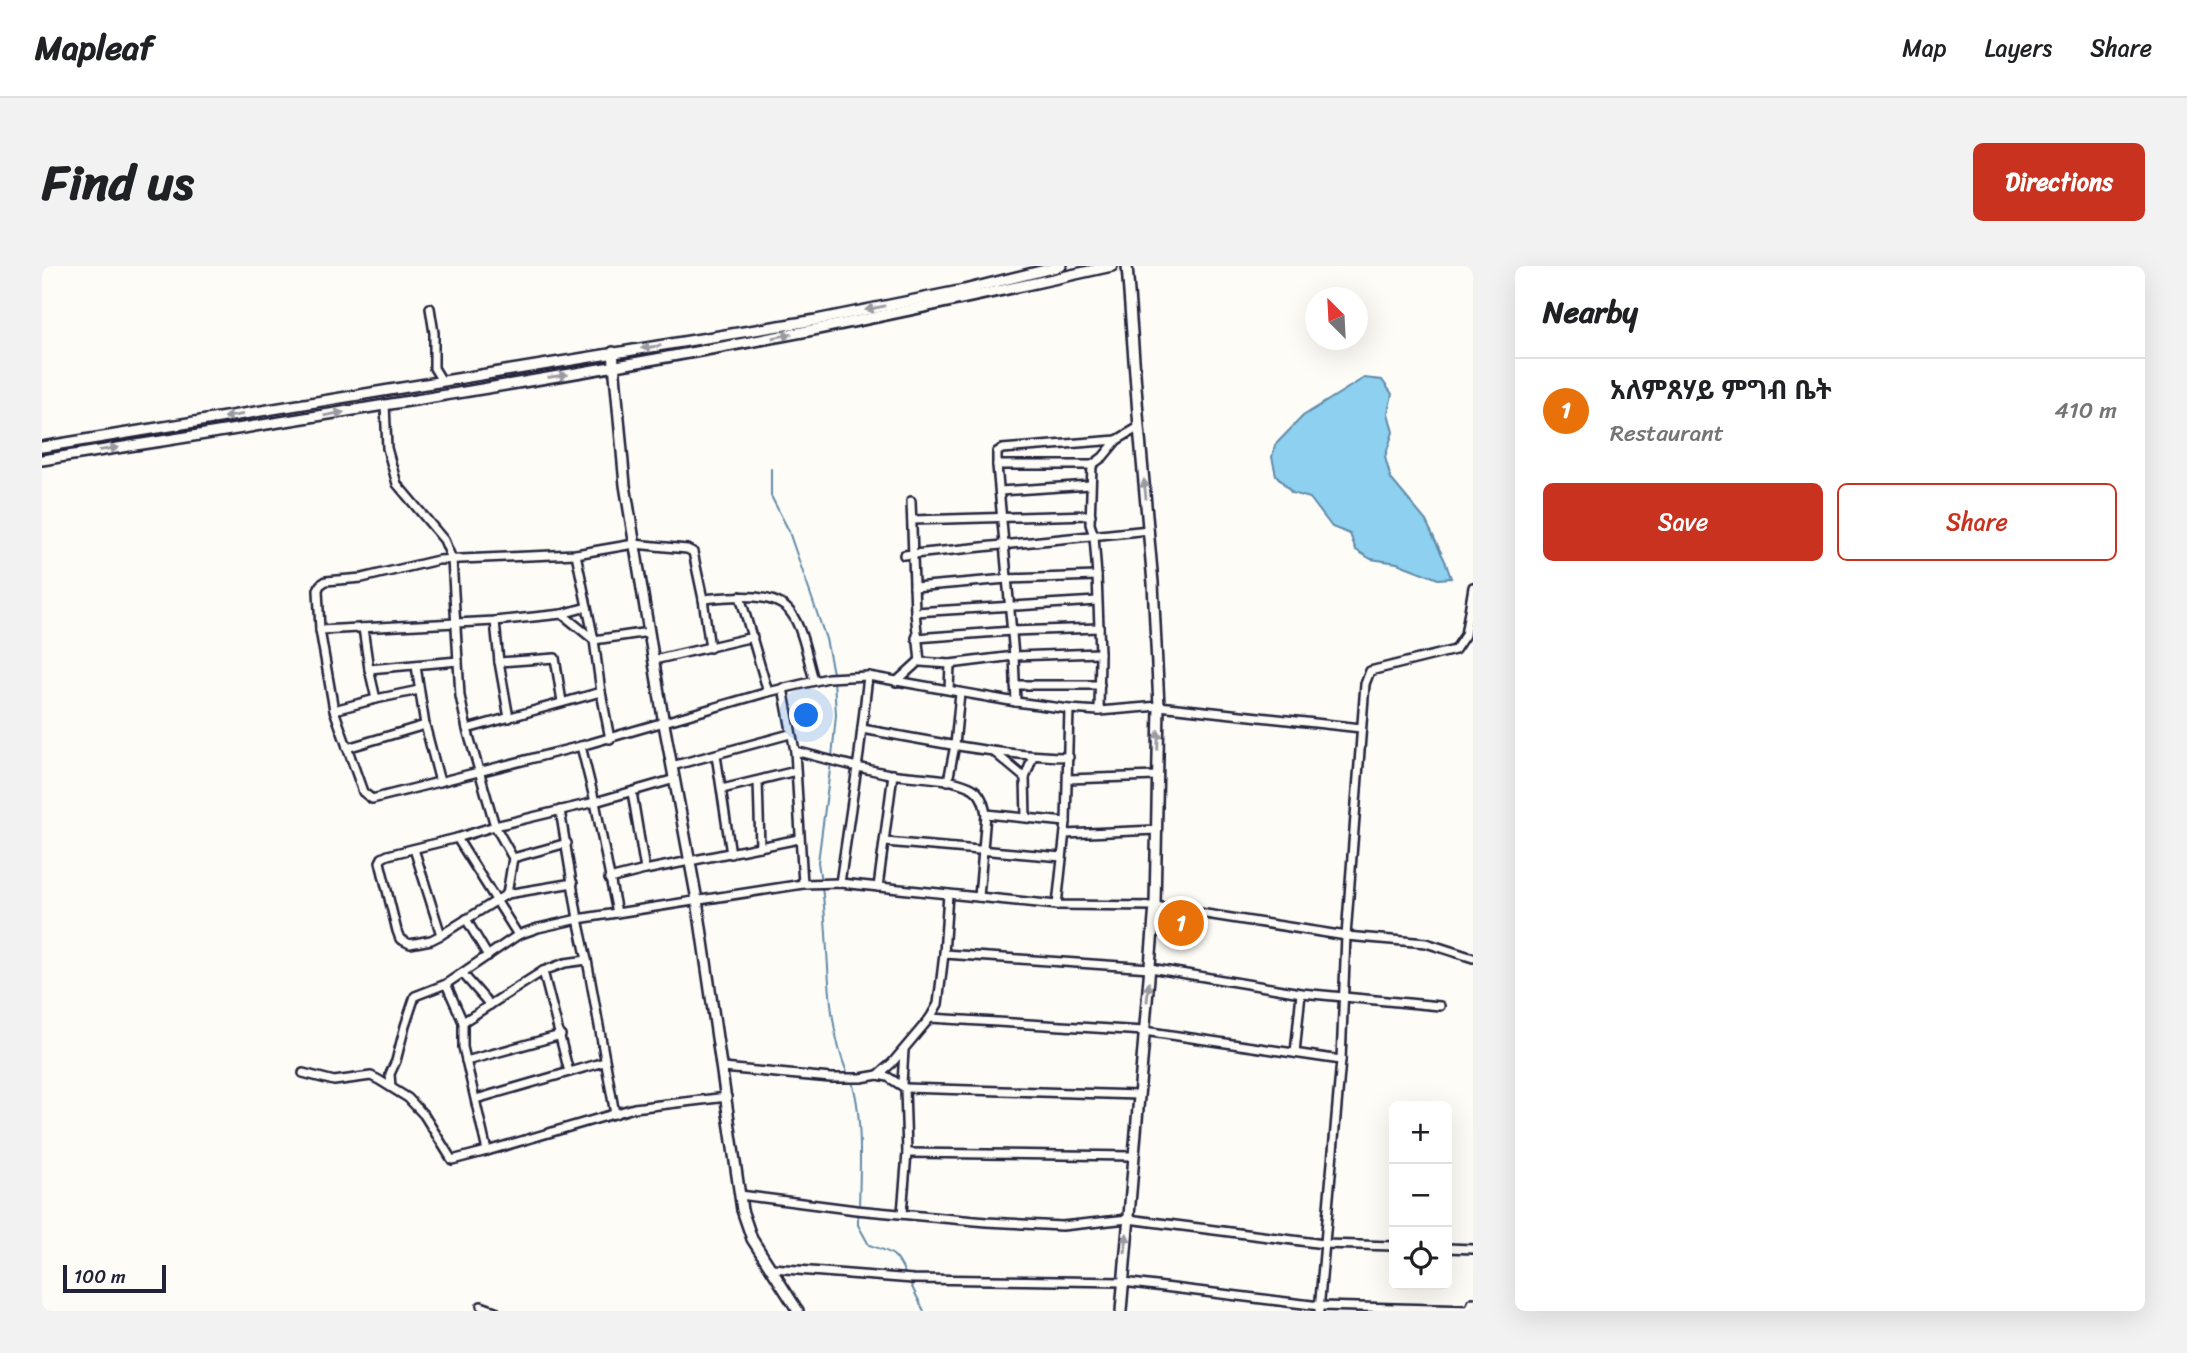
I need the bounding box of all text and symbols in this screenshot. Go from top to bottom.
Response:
text: Mapleaf [35,19,153,77]
text: Map [1902,27,1947,69]
text: Layers [1985,27,2052,69]
text: Share [2090,27,2152,69]
text: Find us [42,139,194,226]
button: Directions [1973,143,2145,221]
text: Nearby [1543,285,1638,339]
north arrow [1305,287,1368,350]
one-way arrow [864,302,886,313]
one-way arrow [771,330,793,341]
one-way arrow [640,341,662,352]
text: አለምጸሃይ ምግብ ቤት [1610,367,1832,413]
one-way arrow [548,370,570,381]
text: 1 [1561,390,1571,431]
text: 410 m [2055,390,2117,431]
one-way arrow [323,408,345,419]
one-way arrow [222,411,244,422]
text: Restaurant [1610,413,1724,454]
one-way arrow [99,443,121,454]
one-way arrow [1139,478,1150,500]
button: Save [1543,483,1823,561]
button: Share [1837,483,2117,561]
your location [789,698,823,732]
one-way arrow [1152,729,1164,751]
pin: 1 [1158,897,1204,949]
one-way arrow [1142,981,1153,1003]
map controls [1389,1101,1452,1290]
button: + [1389,1101,1452,1164]
button: − [1389,1164,1452,1227]
button: locate [1389,1227,1452,1290]
one-way arrow [1121,1232,1132,1254]
text: 100 m [74,1260,126,1293]
scale bar [63,1262,166,1294]

